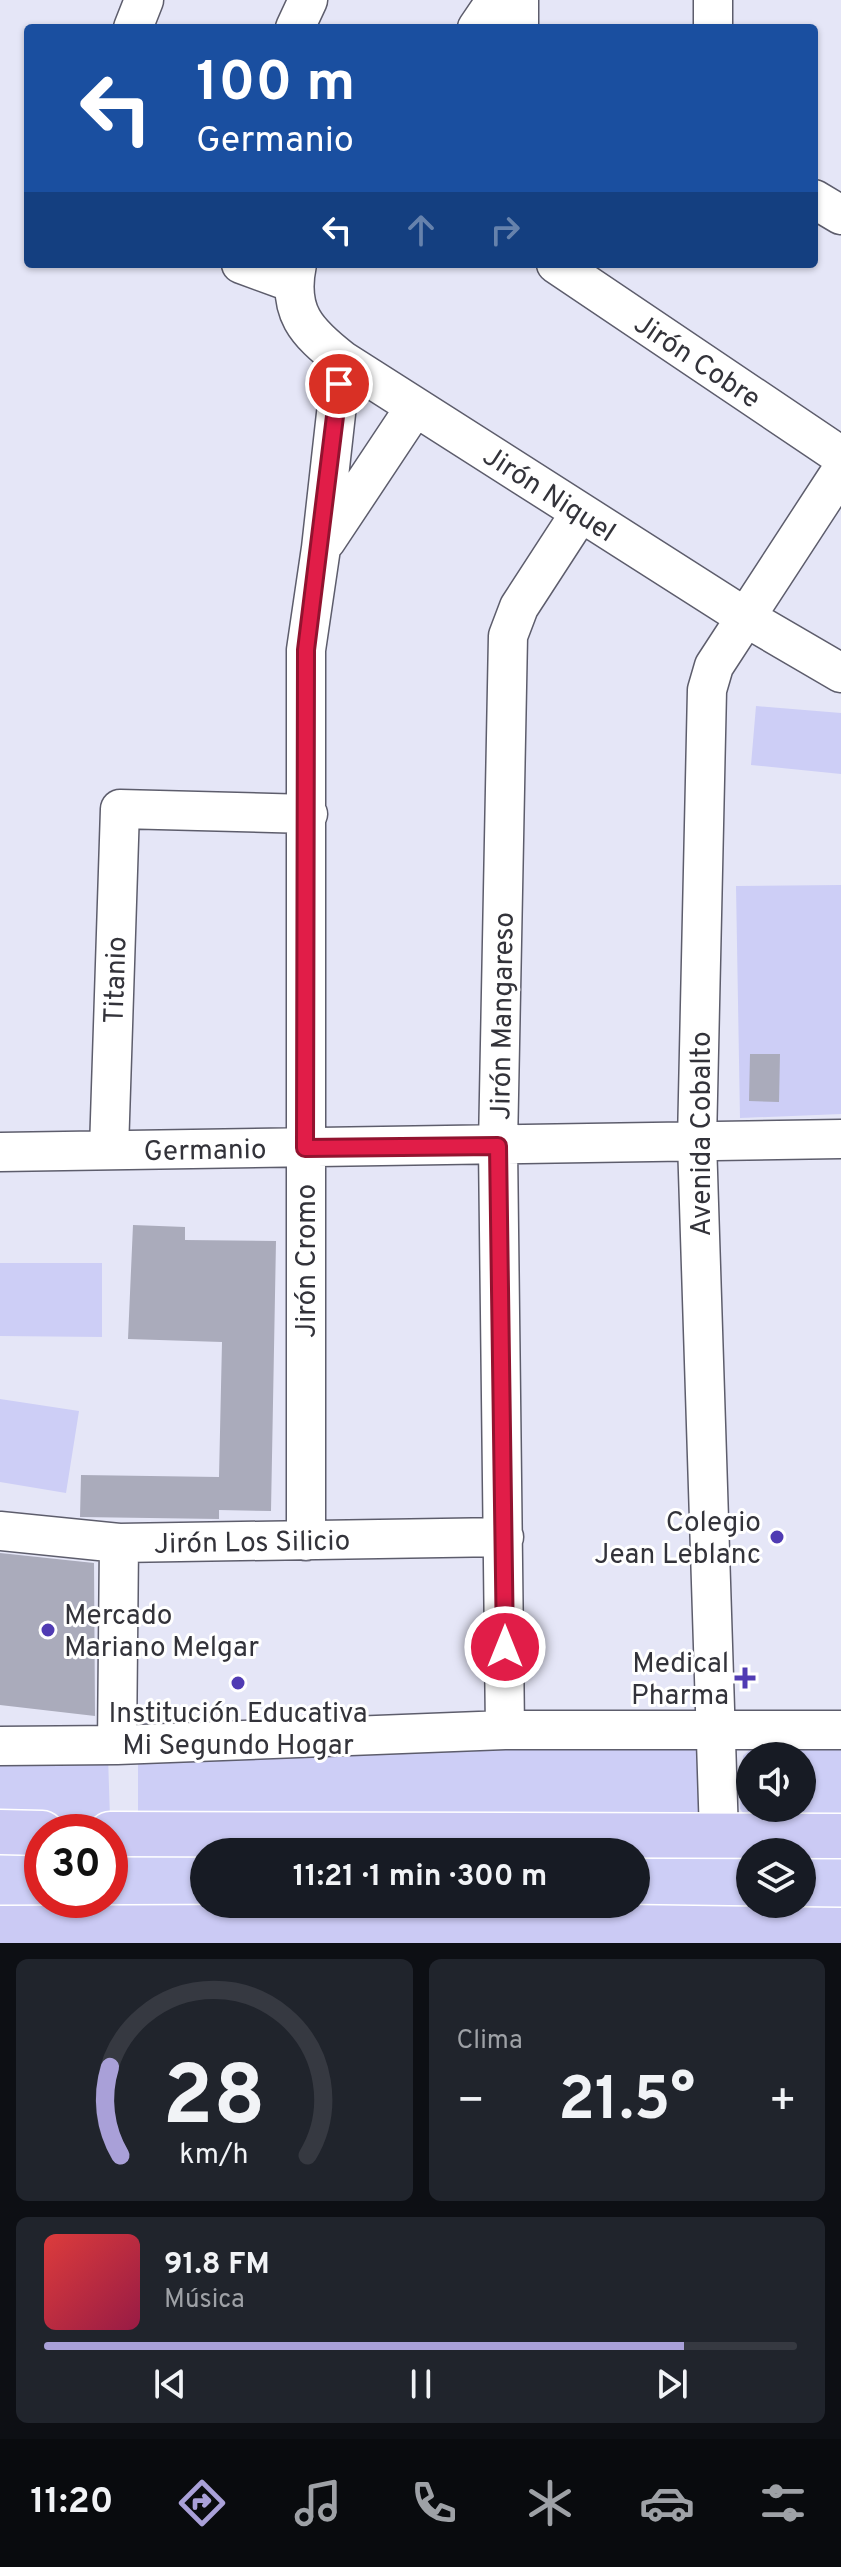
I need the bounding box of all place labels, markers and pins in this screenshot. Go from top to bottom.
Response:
pin [305,350,373,418]
place label: Colegio Jean Leblanc [594,1506,761,1574]
marker: Colegio Jean Leblanc [768,1528,786,1546]
place label: Mercado Mariano Melgar [64,1599,259,1667]
marker: Mercado Mariano Melgar [39,1621,57,1639]
place label: Medical Pharma [631,1647,729,1715]
marker: Medical Pharma [736,1669,754,1687]
marker: Institución Educativa Mi Segundo Hogar [229,1674,247,1692]
place label: Institución Educativa Mi Segundo Hogar [108,1697,368,1765]

